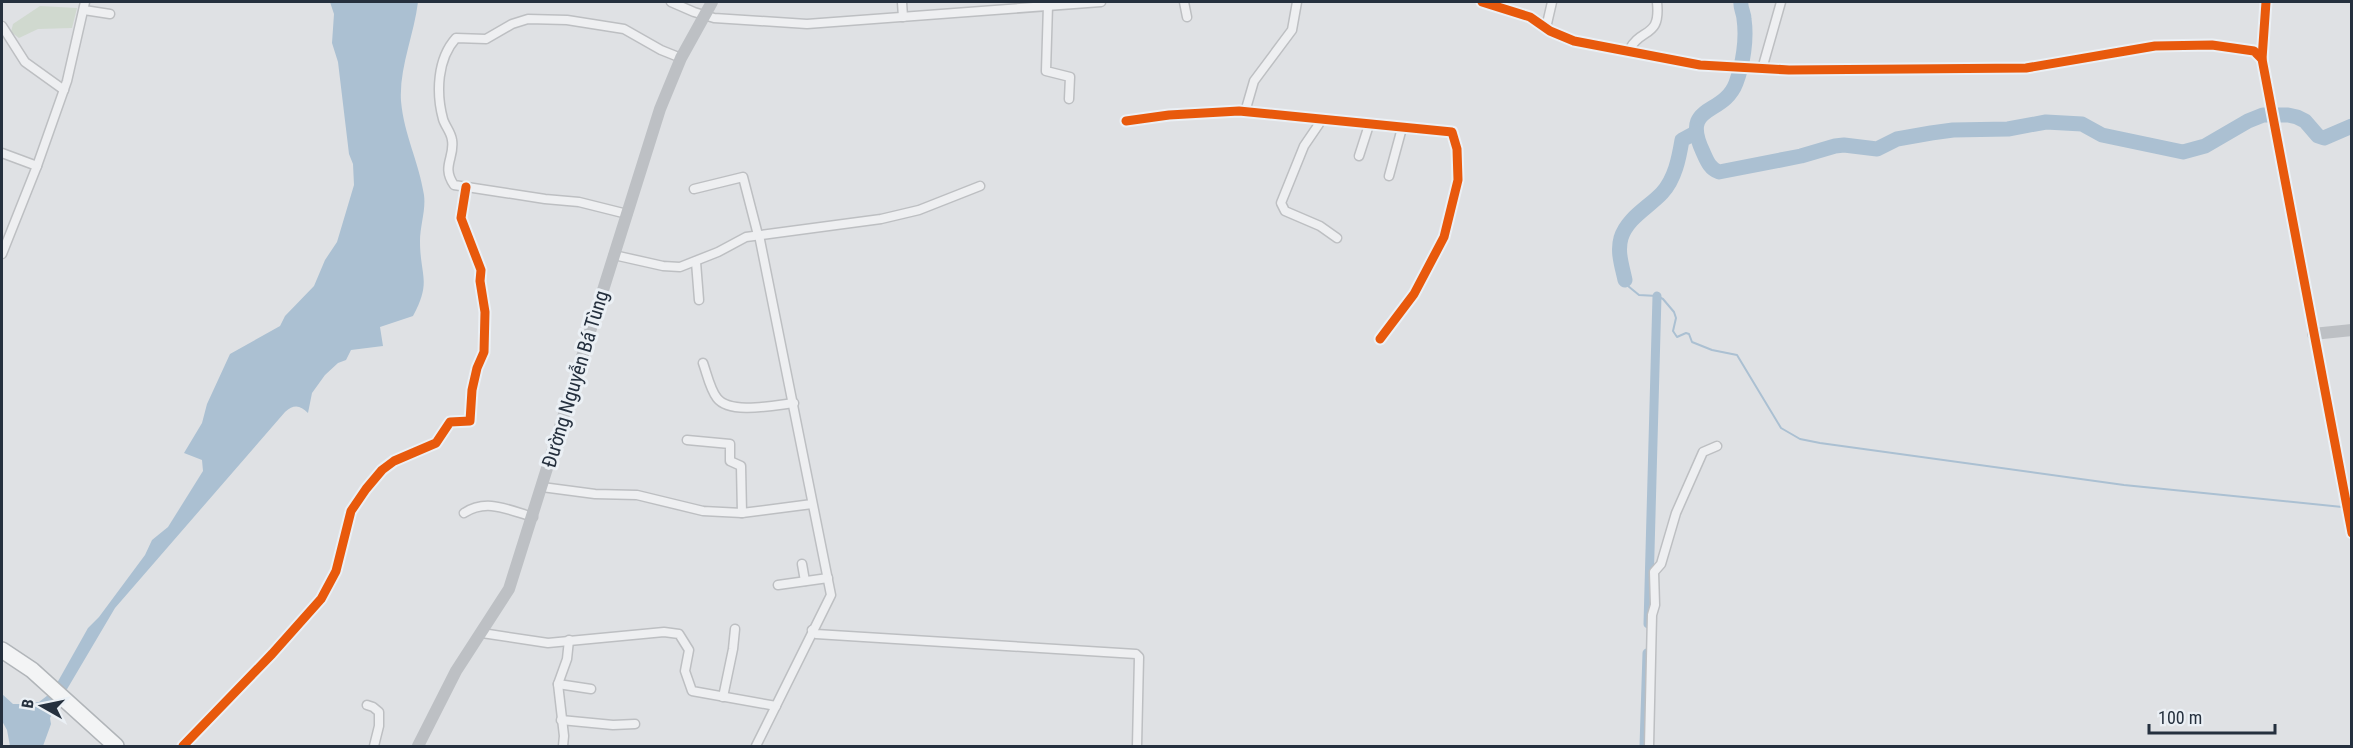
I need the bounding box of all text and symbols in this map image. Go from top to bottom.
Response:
street label: Đường Nguyễn Bá Tùng [537,287,613,471]
north arrow [12,676,72,736]
scale bar [2149,697,2275,735]
text: B [18,698,38,710]
text: 100 m [2158,707,2202,728]

